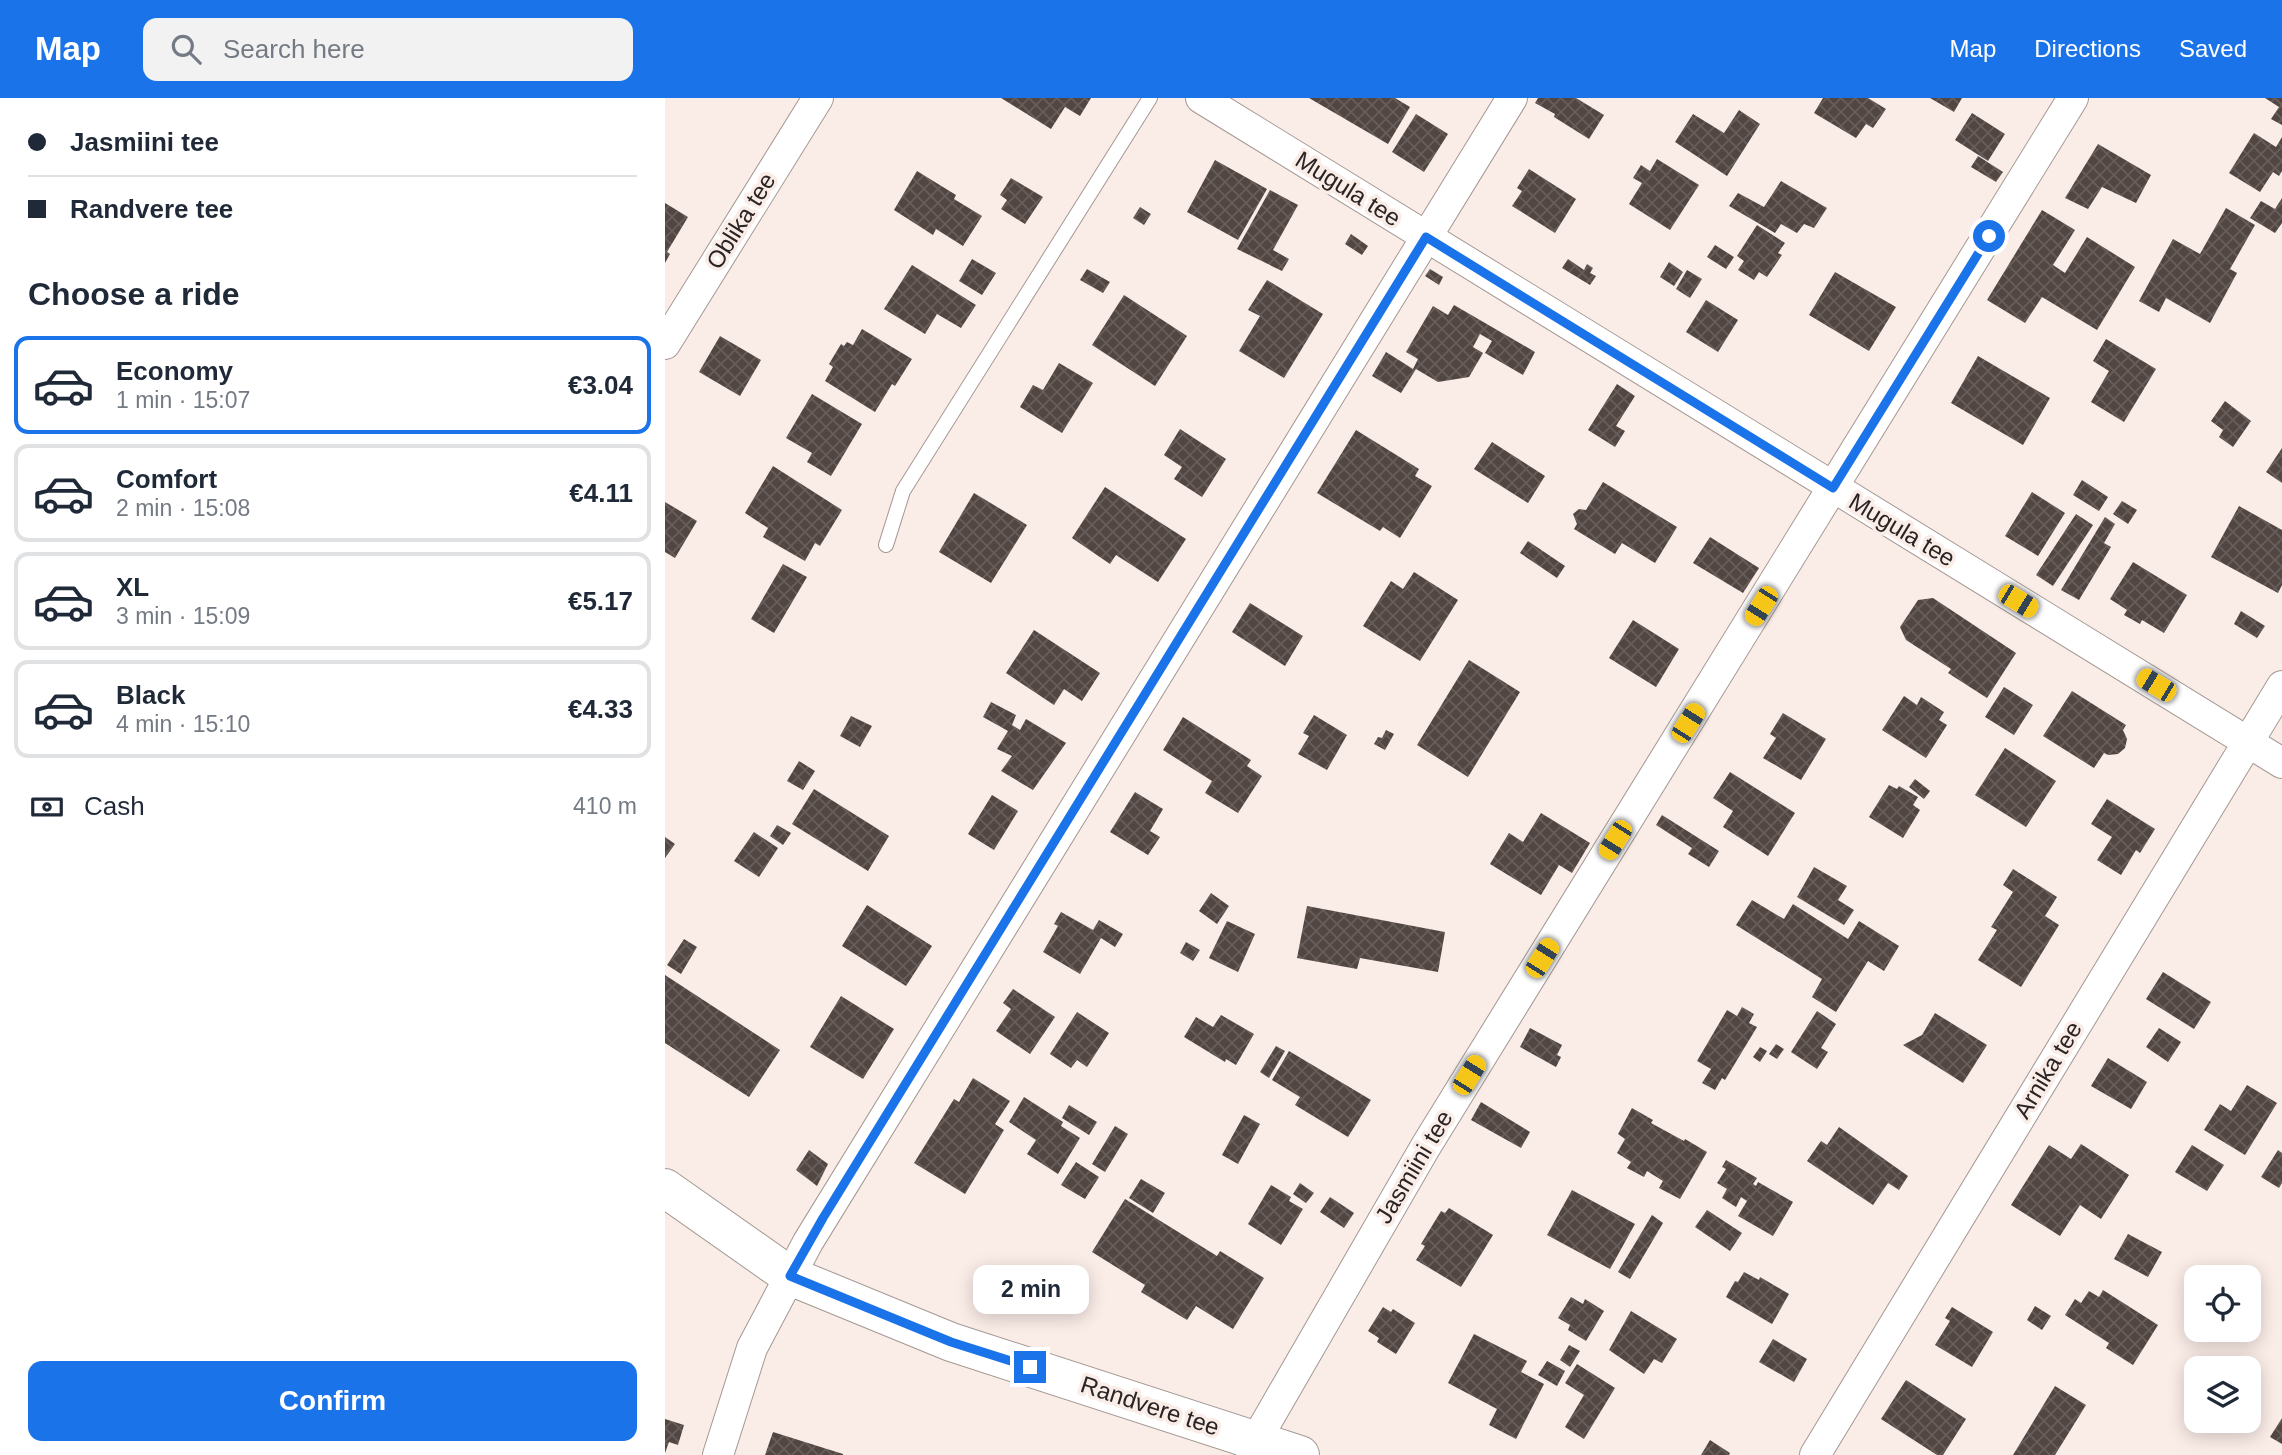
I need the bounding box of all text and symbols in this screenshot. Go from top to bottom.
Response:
search box [143,18,633,81]
text: Map [35,30,101,67]
icon: search [167,30,205,68]
text: Search here [223,34,365,64]
text: Map [1950,35,1996,62]
text: Directions [2034,35,2141,62]
text: Saved [2179,35,2247,62]
text: Jasmiini tee [70,127,219,157]
street label: Mugula tee [1291,146,1406,231]
street label: Oblika tee [700,168,781,274]
text: Randvere tee [70,194,233,224]
route start [1973,220,2005,252]
text: Choose a ride [28,276,240,312]
icon: car [32,354,95,417]
text: Economy [116,356,233,386]
text: €3.04 [568,370,633,400]
text: 1 min · 15:07 [116,387,250,413]
icon: car [32,462,95,525]
text: Comfort [116,464,217,494]
text: €4.11 [569,478,633,508]
street label: Mugula tee [1844,487,1960,572]
text: 2 min · 15:08 [116,495,250,521]
icon: car [32,570,95,633]
text: XL [116,572,149,602]
car [1995,581,2042,621]
car [1741,583,1782,629]
text: €5.17 [568,586,633,616]
text: 3 min · 15:09 [116,603,250,629]
car [2133,665,2180,705]
icon: car [32,678,95,741]
text: Black [116,680,185,710]
text: €4.33 [568,694,633,724]
car [1668,700,1709,746]
text: 4 min · 15:10 [116,711,250,737]
icon: cash [28,788,66,826]
text: Cash [84,791,145,821]
text: 410 m [573,793,637,819]
car [1595,817,1636,863]
car [1522,935,1563,981]
street label: Arnika tee [2008,1016,2087,1123]
car [1449,1052,1490,1098]
street label: Jasmiini tee [1369,1105,1458,1228]
map controls [2184,1265,2261,1433]
button: locate [2184,1265,2261,1342]
callout: 2 min [972,1266,1088,1314]
text: 2 min [1001,1276,1061,1302]
route end [1014,1351,1046,1383]
button: layers [2184,1356,2261,1433]
button: Confirm [28,1361,637,1441]
street label: Randvere tee [1077,1370,1223,1441]

